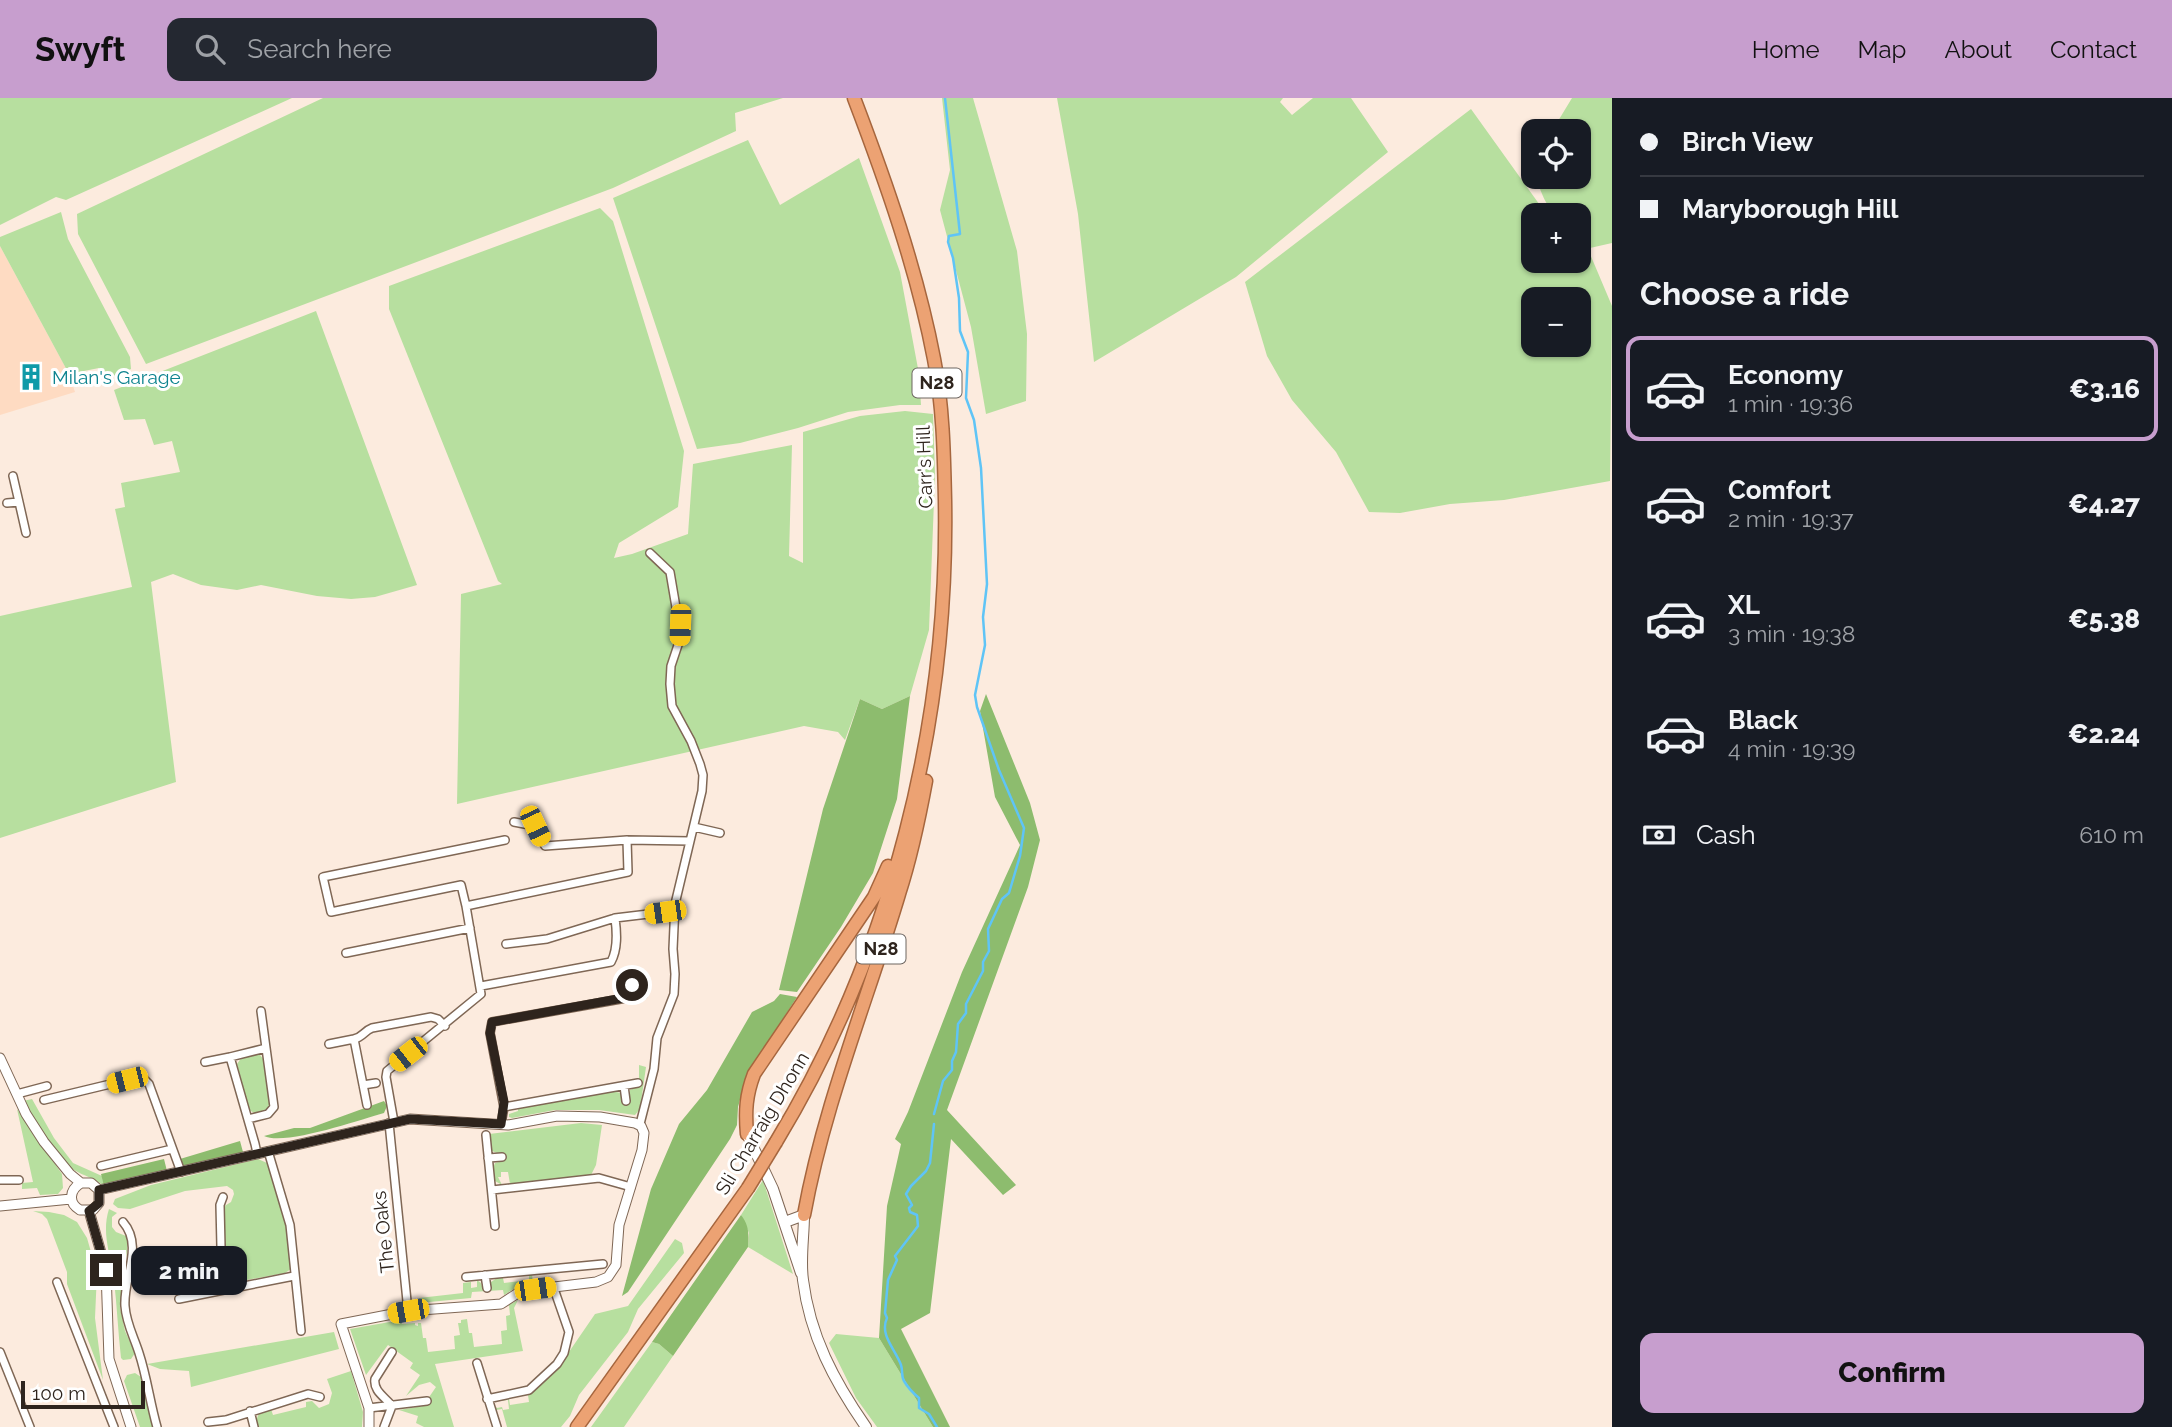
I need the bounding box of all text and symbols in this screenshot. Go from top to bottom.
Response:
search box [167,18,657,81]
text: Swyft [35,30,125,69]
icon: search [191,30,229,68]
text: Search here [247,34,392,64]
text: Home [1752,35,1820,64]
text: Map [1858,35,1906,64]
text: About [1944,35,2012,64]
text: Contact [2050,35,2137,64]
map controls [1521,119,1591,357]
button: locate [1521,119,1591,189]
text: Birch View [1682,127,1813,157]
text: Maryborough Hill [1682,194,1898,224]
button: + [1521,203,1591,273]
text: Choose a ride [1640,275,1849,312]
button: − [1521,287,1591,357]
icon: car [1644,357,1707,420]
text: Economy [1728,360,1843,390]
building icon: Milan's Garage [16,362,46,392]
place label: Milan's Garage [52,366,181,388]
road number: N28 [912,368,962,398]
text: €3.16 [2069,374,2140,404]
text: 1 min · 19:36 [1728,390,1853,417]
street label: Carr's Hill [912,424,936,509]
icon: car [1644,472,1707,535]
text: Comfort [1728,475,1831,505]
text: €4.27 [2068,489,2140,519]
text: 2 min · 19:37 [1728,505,1854,532]
icon: car [1644,587,1707,650]
text: XL [1728,590,1760,620]
car [669,604,692,646]
text: €5.38 [2068,604,2140,634]
text: 3 min · 19:38 [1728,620,1855,647]
icon: car [1644,702,1707,765]
text: Black [1728,705,1798,735]
text: €2.24 [2068,719,2140,749]
text: 4 min · 19:39 [1728,735,1855,762]
car [517,803,554,849]
icon: cash [1640,816,1678,854]
text: Cash [1696,820,1756,850]
text: 610 m [2079,821,2144,848]
car [643,899,688,925]
road number: N28 [856,934,906,964]
route start [616,969,648,1001]
car [385,1033,432,1075]
street label: Sli Charraig Dhonn [711,1048,813,1198]
car [105,1065,150,1095]
street label: The Oaks [368,1190,398,1274]
callout: 2 min [130,1246,246,1294]
route end [90,1254,122,1286]
text: 2 min [159,1257,219,1284]
car [513,1276,558,1302]
car [386,1297,431,1325]
button: Confirm [1640,1333,2144,1413]
scale bar [21,1378,145,1410]
text: 100 m [32,1382,86,1404]

